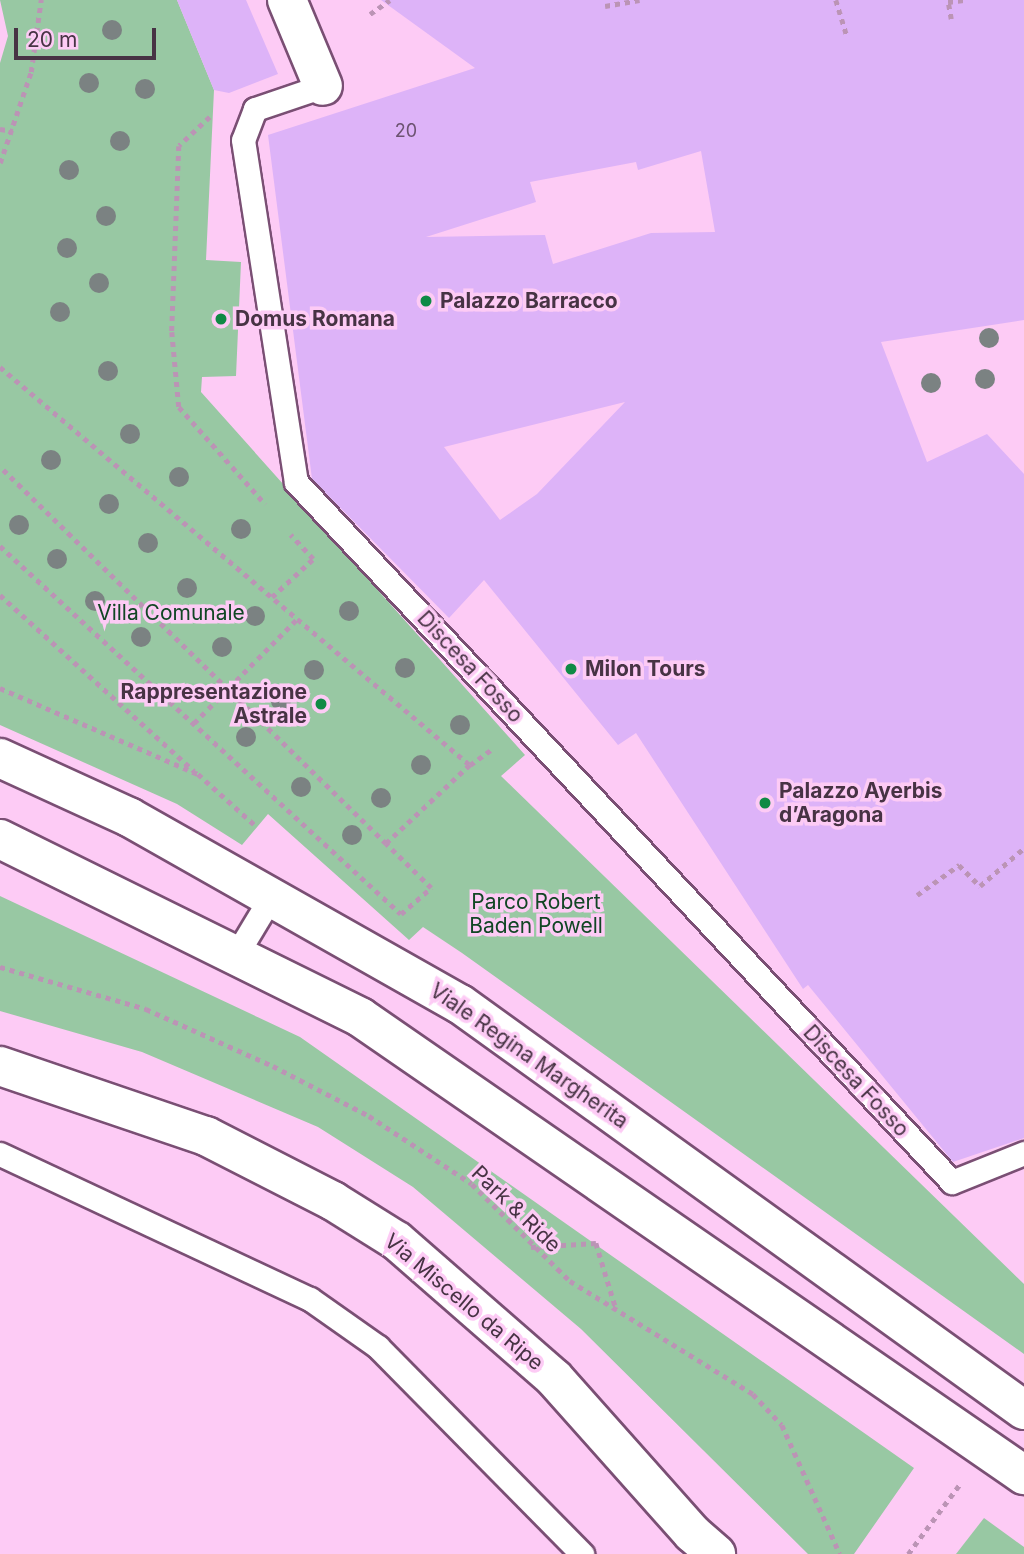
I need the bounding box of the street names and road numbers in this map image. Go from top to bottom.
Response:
street label: Discesa Fosso [412,606,528,728]
street label: Viale Regina Margherita [425,978,633,1134]
street label: Discesa Fosso [798,1020,914,1142]
street label: Park & Ride [466,1160,566,1258]
street label: Via Miscello da Ripe [379,1228,549,1376]

